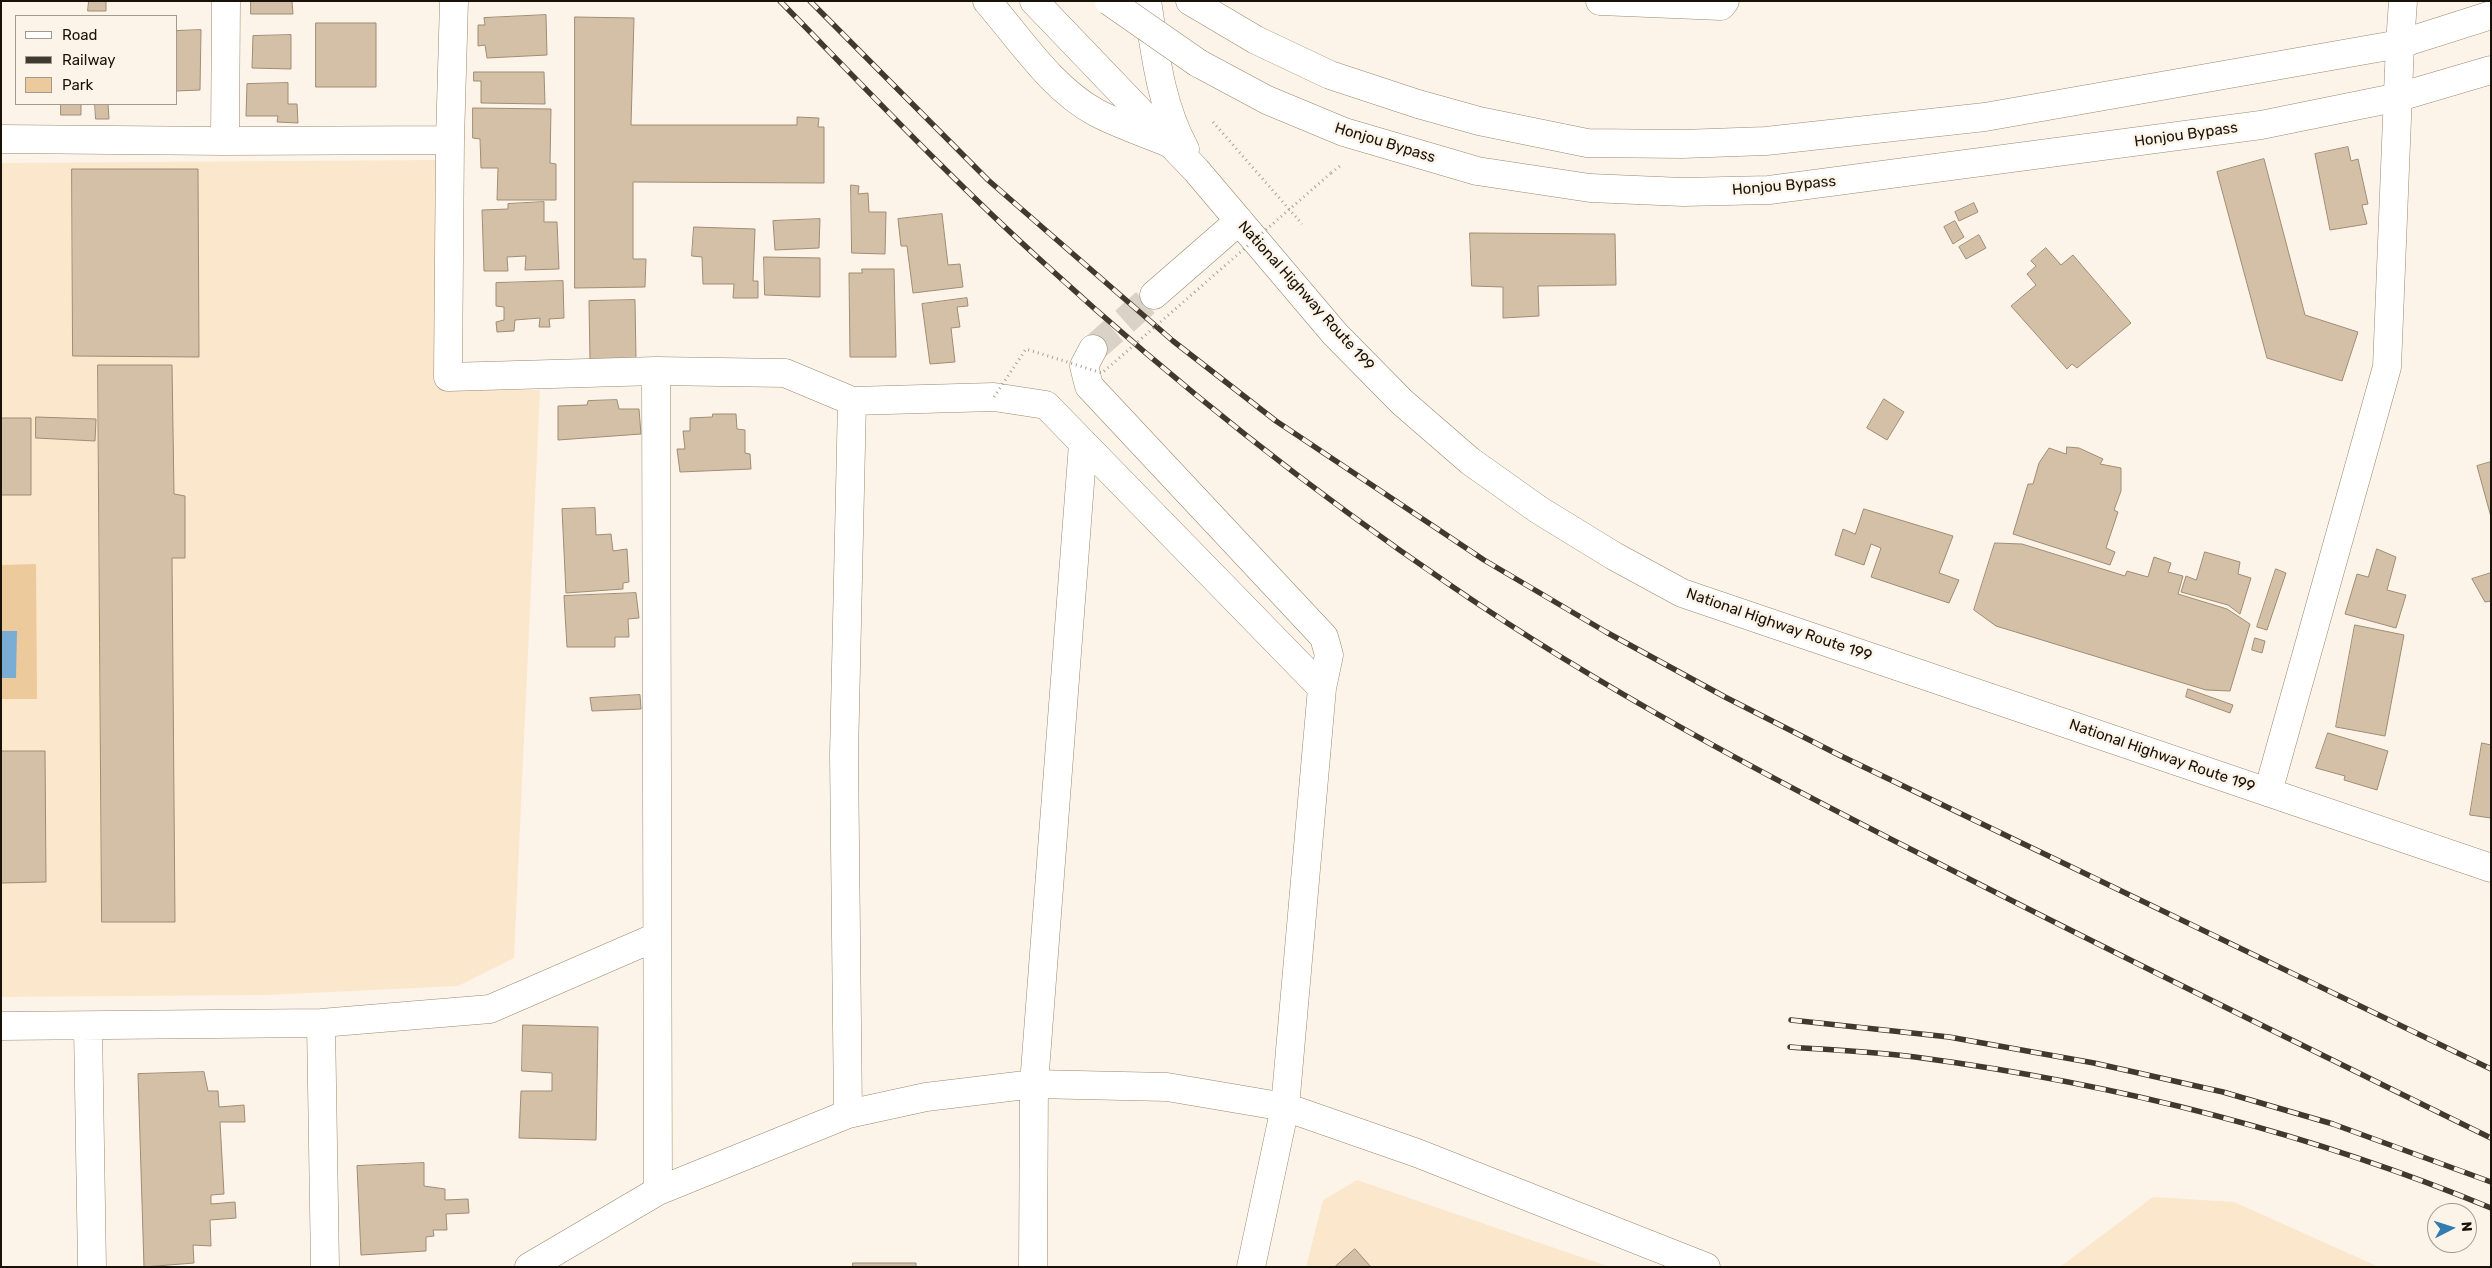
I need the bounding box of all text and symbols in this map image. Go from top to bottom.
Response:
legend [15,15,178,105]
text: Road [62,26,98,44]
text: Railway [62,51,116,69]
text: Park [62,76,93,94]
street label: Honjou Bypass [1332,119,1438,167]
street label: Honjou Bypass [2133,119,2239,151]
street label: Honjou Bypass [1731,172,1837,200]
street label: National Highway Route 199 [1234,217,1378,375]
street label: National Highway Route 199 [1684,585,1874,665]
street label: National Highway Route 199 [2067,716,2257,796]
north arrow [2427,1203,2477,1253]
text: N [2458,1221,2475,1232]

